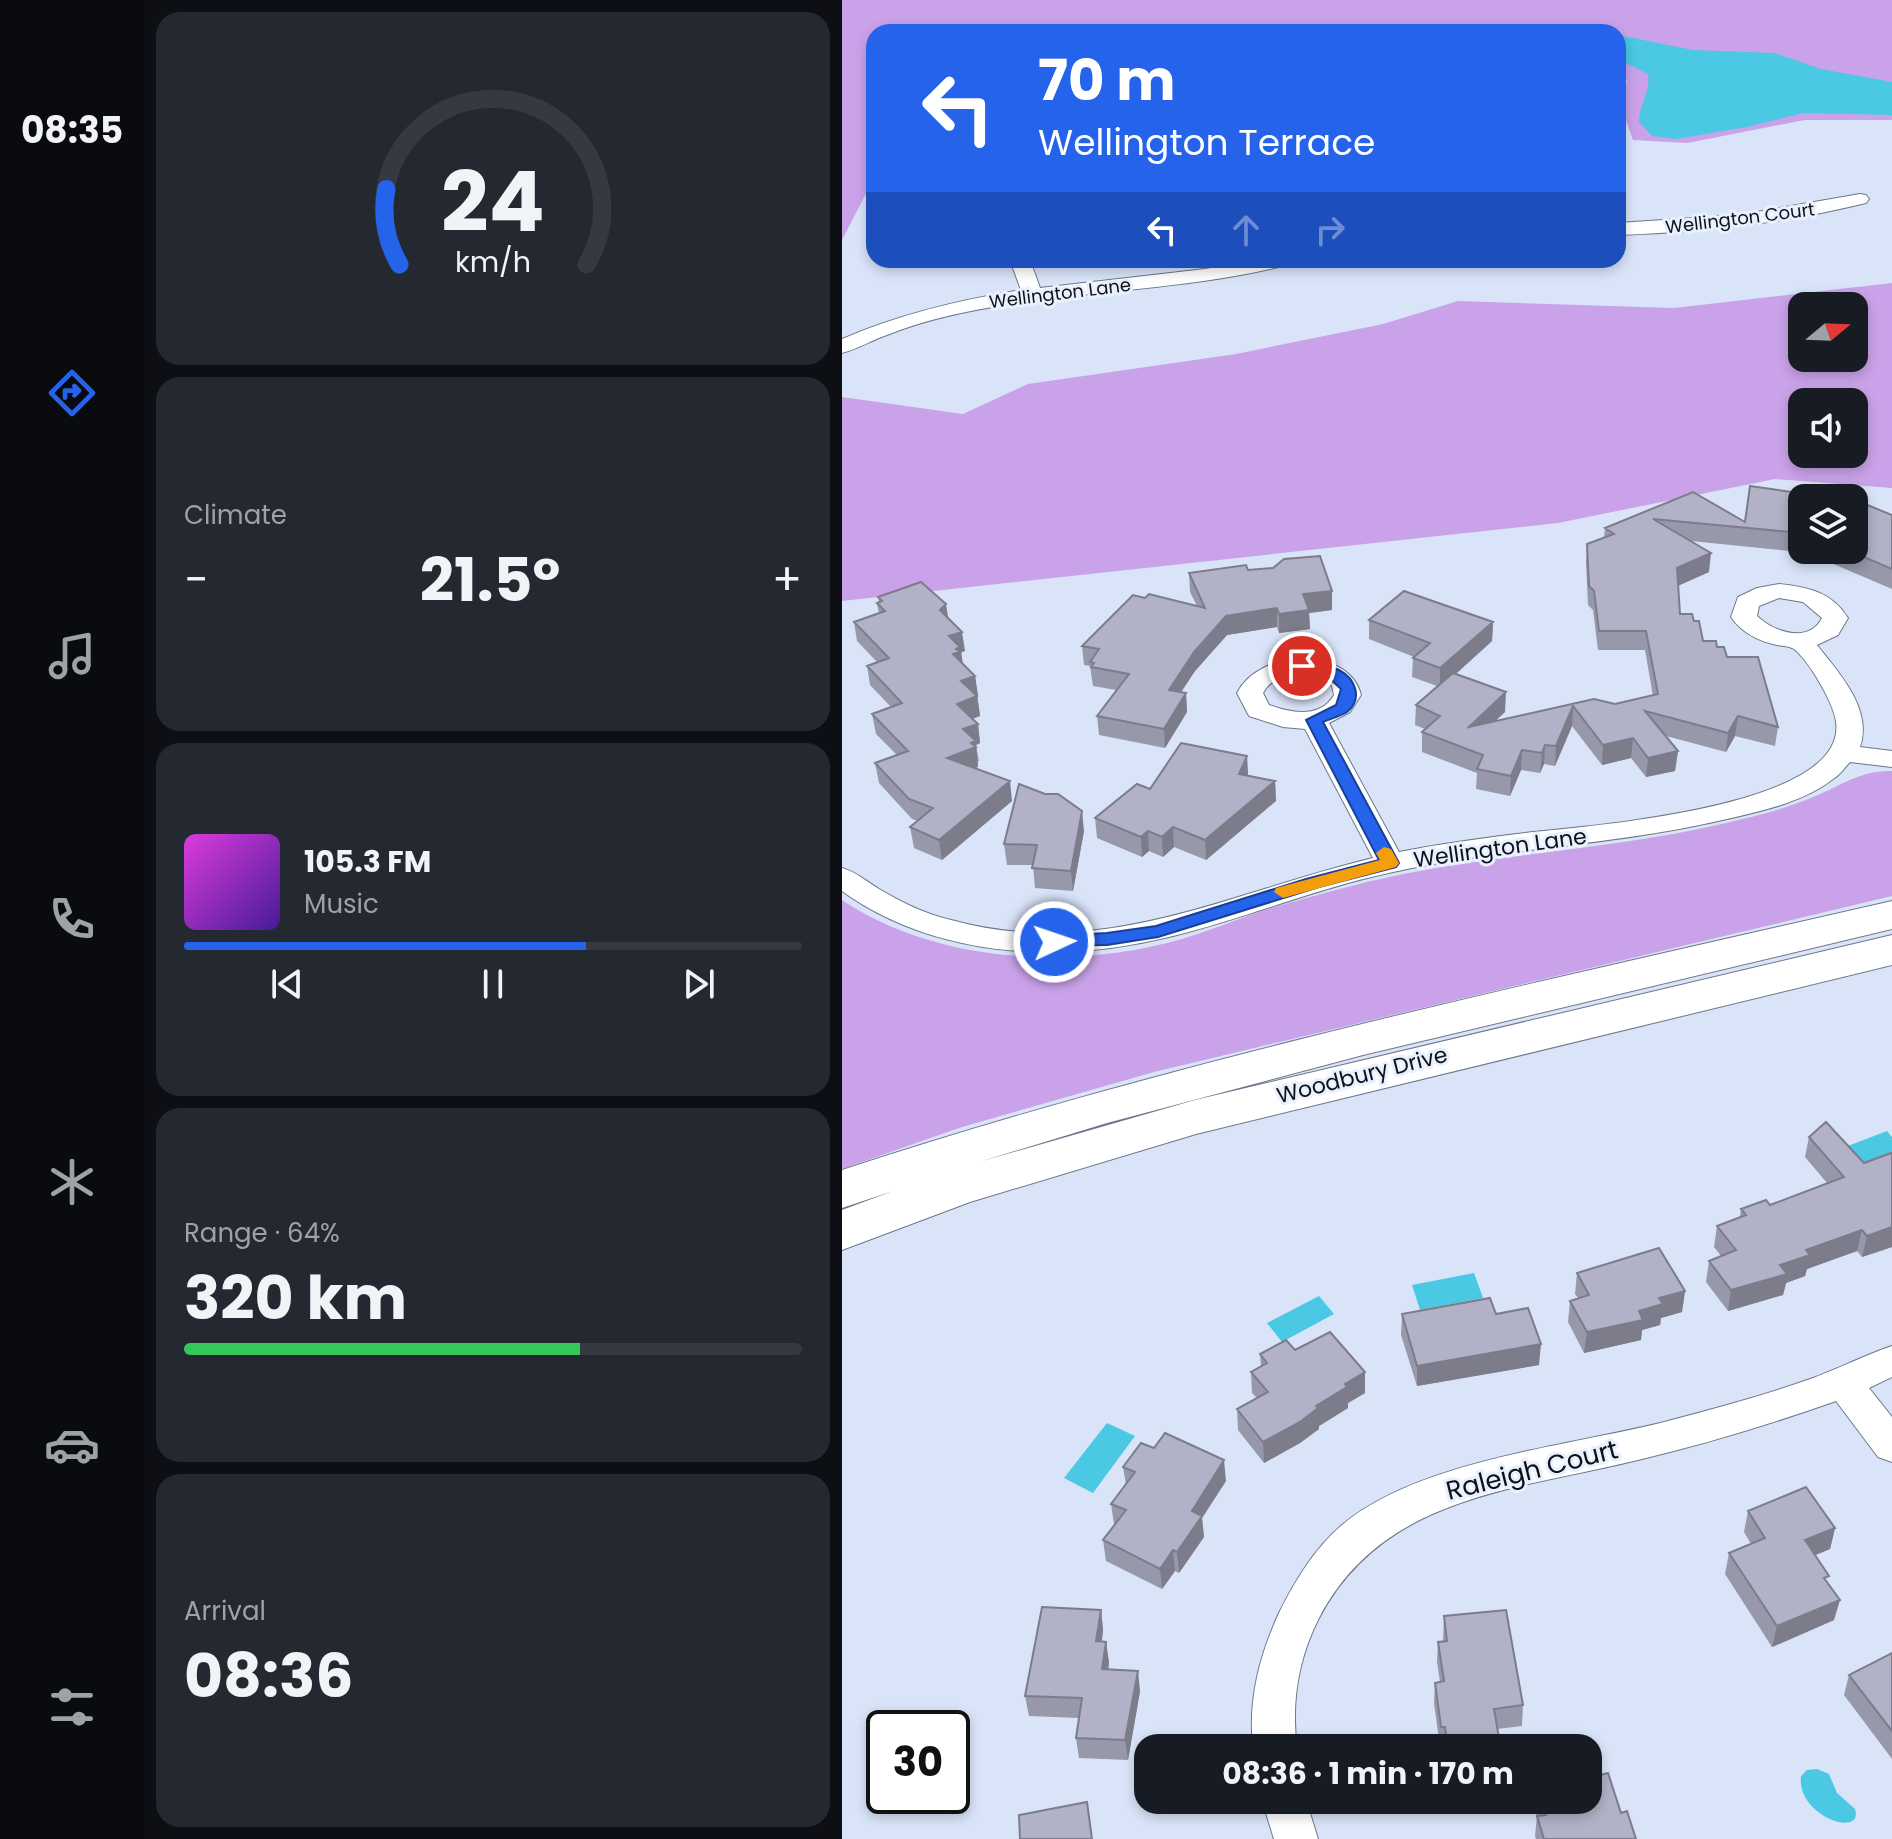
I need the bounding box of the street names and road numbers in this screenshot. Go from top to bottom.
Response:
street label: Wellington Court [1664,196,1816,240]
street label: Wellington Lane [988,272,1132,314]
street label: Wellington Lane [1411,821,1589,875]
street label: Woodbury Drive [1273,1039,1451,1111]
street label: Raleigh Court [1442,1431,1622,1509]

